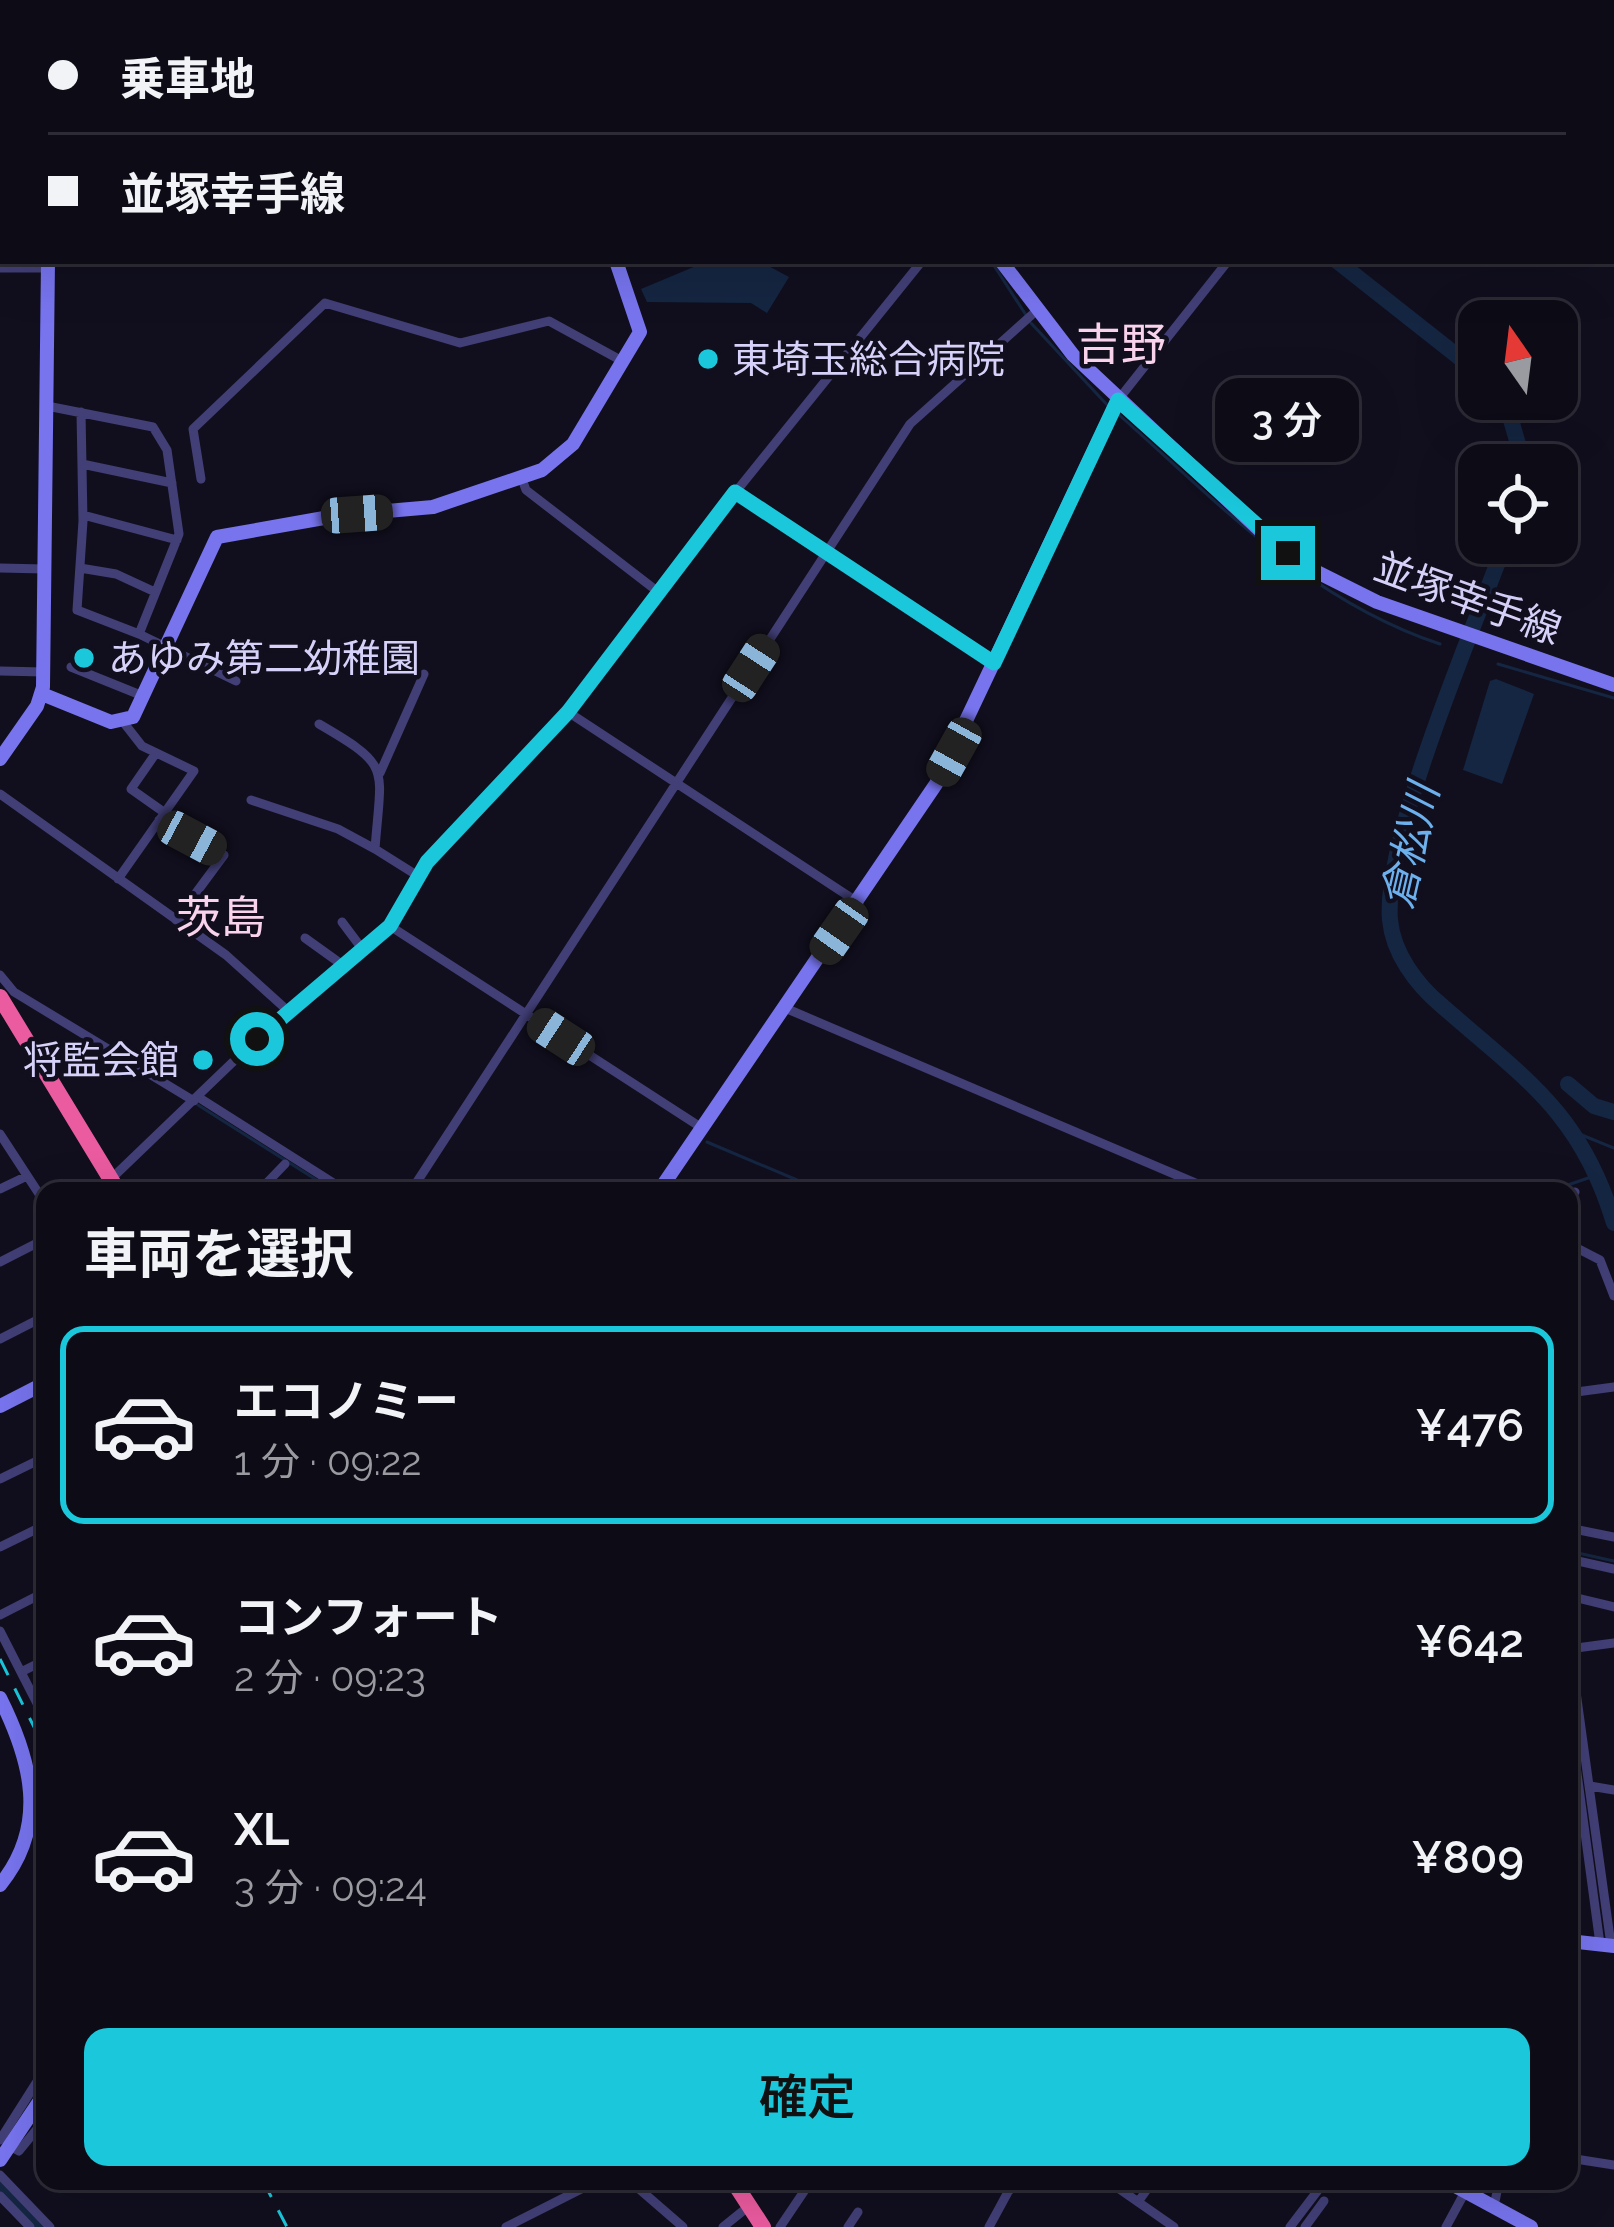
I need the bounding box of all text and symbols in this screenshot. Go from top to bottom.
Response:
text: 乗車地 [120,53,255,106]
text: 並塚幸手線 [120,168,345,221]
north arrow [1458,300,1578,420]
map controls [1458,300,1578,564]
district label: 吉野 [1076,318,1166,371]
place label: 東埼玉総合病院 [732,336,1005,382]
marker: 東埼玉総合病院 [695,346,721,372]
callout: 3 分 [1216,379,1360,463]
text: 3 分 [1252,397,1322,443]
button: locate [1458,444,1578,564]
car [320,494,394,534]
route end [1261,526,1315,580]
street label: 並塚幸手線 [1369,543,1567,653]
car [716,628,786,708]
place label: あゆみ第二幼稚園 [108,635,420,681]
marker: あゆみ第二幼稚園 [71,645,97,671]
car [921,712,987,792]
water label: 倉松川 [1372,775,1449,913]
car [152,805,232,871]
district label: 茨島 [176,891,266,944]
car [804,891,874,971]
car [521,1002,601,1072]
route start [230,1012,284,1066]
place label: 将監会館 [23,1037,179,1083]
marker: 将監会館 [190,1047,216,1073]
text: 車両を選択 [84,1222,354,1286]
icon: car [90,1371,198,1479]
text: エコノミー [234,1375,459,1428]
text: ¥476 [1415,1399,1524,1452]
text: 1 分 · 09:22 [234,1438,422,1484]
icon: car [90,1587,198,1695]
text: コンフォート [234,1591,503,1644]
text: ¥642 [1415,1615,1524,1668]
text: 2 分 · 09:23 [234,1654,426,1700]
icon: car [90,1803,198,1911]
text: XL [234,1803,289,1856]
text: ¥809 [1411,1831,1524,1884]
text: 3 分 · 09:24 [234,1864,427,1910]
button: 確定 [84,2028,1530,2166]

